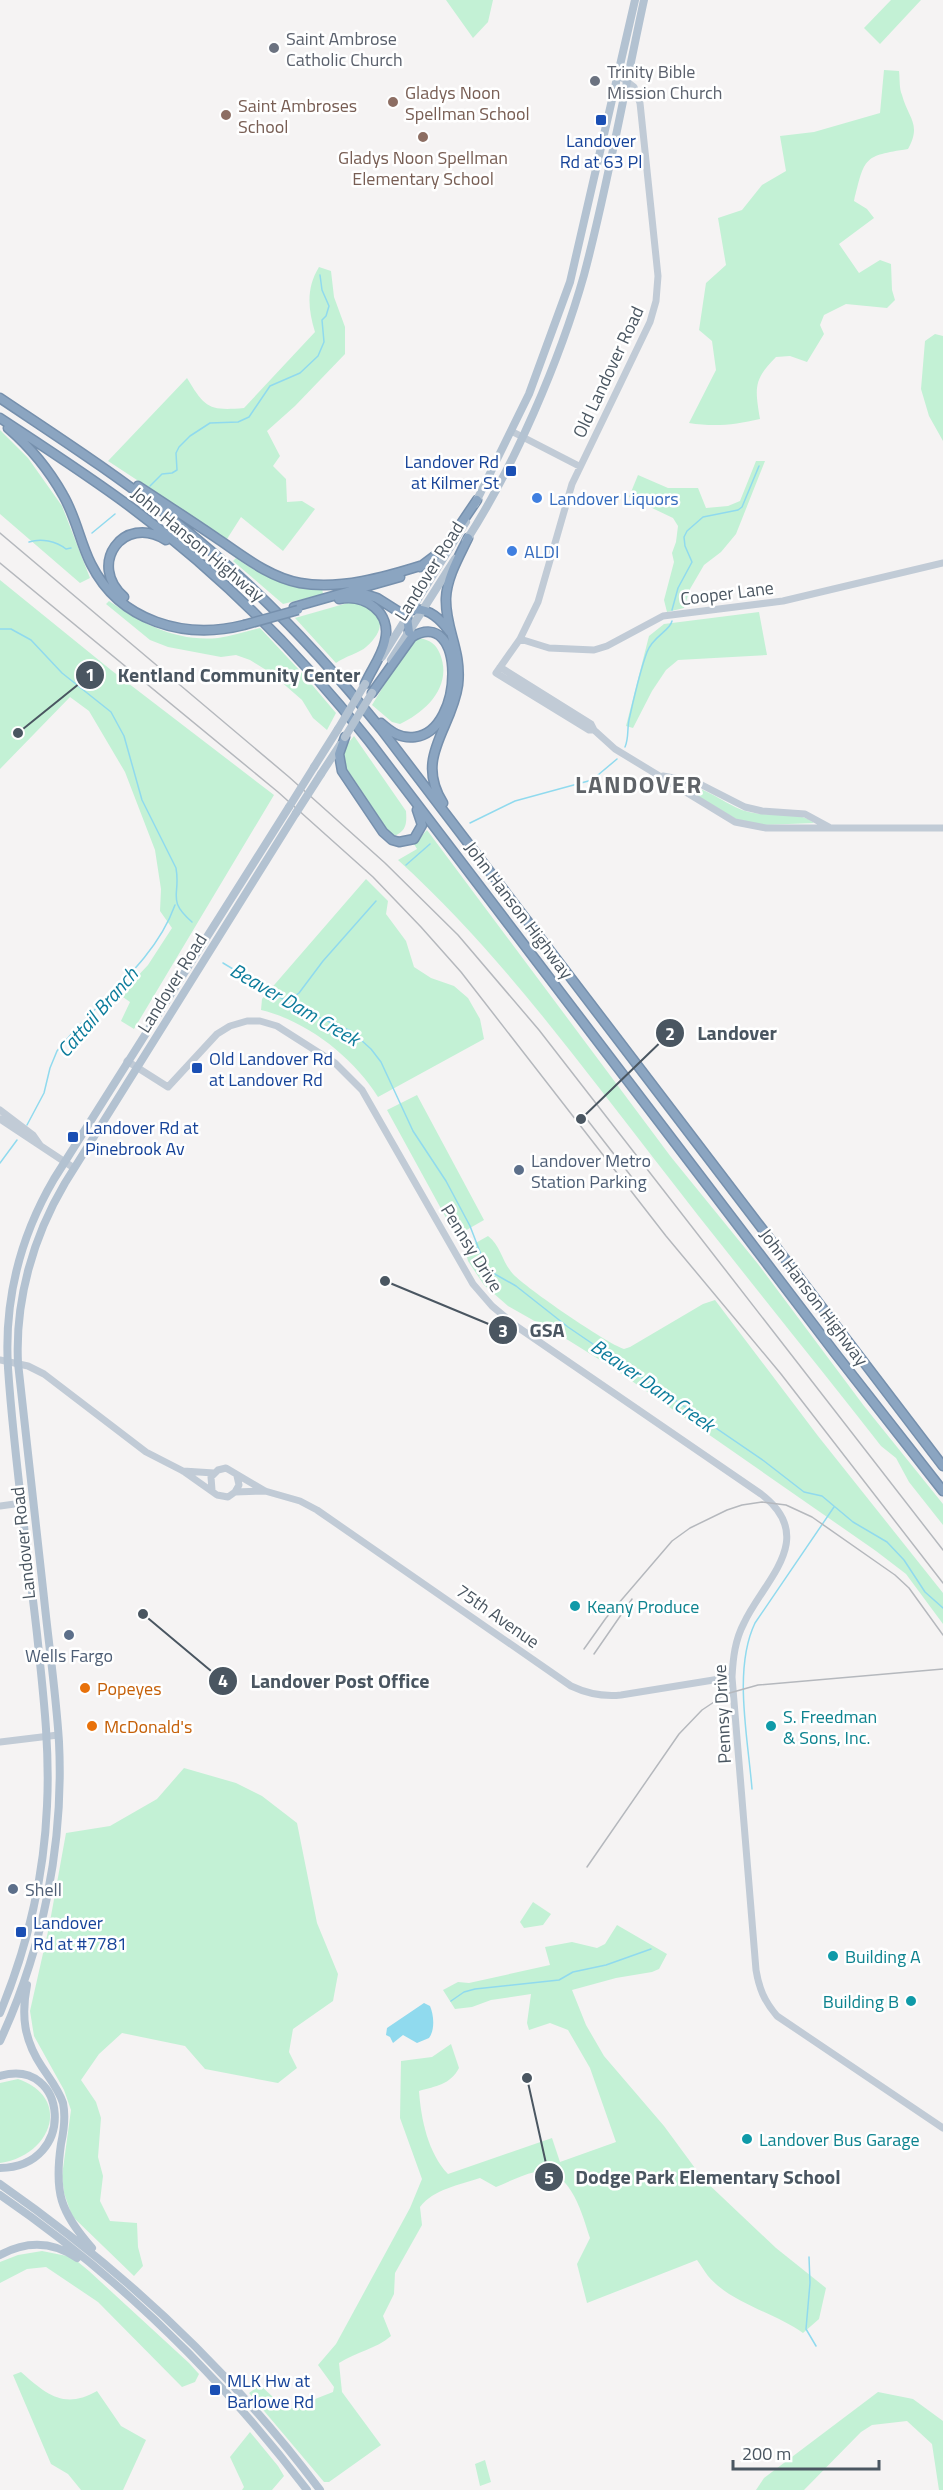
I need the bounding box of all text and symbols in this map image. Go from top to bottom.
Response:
place label: Saint Ambrose Catholic Church [286,25,403,73]
marker: Saint Ambrose Catholic Church [267,41,281,55]
place label: Trinity Bible Mission Church [607,58,722,106]
marker: Trinity Bible Mission Church [588,74,602,88]
place label: Gladys Noon Spellman School [405,79,530,127]
place label: Saint Ambroses School [238,92,357,140]
marker: Gladys Noon Spellman School [386,95,400,109]
marker: Saint Ambroses School [219,108,233,122]
marker: Landover Rd at 63 Pl [594,113,608,127]
place label: Landover Rd at 63 Pl [560,127,642,175]
marker: Gladys Noon Spellman Elementary School [416,130,430,144]
place label: Gladys Noon Spellman Elementary School [338,144,508,192]
street label: Old Landover Road [566,302,650,442]
place label: Landover Rd at Kilmer St [405,448,500,496]
marker: Landover Rd at Kilmer St [504,464,518,478]
street label: John Hanson Highway [126,480,271,608]
place label: Landover Liquors [549,485,679,512]
marker: Landover Liquors [530,491,544,505]
street label: Landover Road [388,516,470,626]
place label: ALDI [524,538,559,565]
marker: ALDI [505,544,519,558]
street label: Cooper Lane [679,574,775,612]
callout: Kentland Community Center [75,656,372,694]
text: Kentland Community Center [118,659,361,690]
text: 1 [85,661,95,688]
district label: LANDOVER [575,766,703,802]
street label: John Hanson Highway [458,835,580,985]
street label: Landover Road [131,928,213,1038]
water label: Beaver Dam Creek [224,954,367,1055]
water label: Cattail Branch [49,959,146,1064]
callout: Landover [655,1014,789,1052]
text: Landover [697,1017,777,1048]
text: 2 [665,1020,675,1047]
place label: Old Landover Rd at Landover Rd [209,1045,333,1093]
marker: Old Landover Rd at Landover Rd [190,1061,204,1075]
place label: Landover Rd at Pinebrook Av [85,1114,199,1162]
marker: Landover Rd at Pinebrook Av [66,1130,80,1144]
place label: Landover Metro Station Parking [531,1147,651,1195]
marker: Landover Metro Station Parking [512,1163,526,1177]
street label: Pennsy Drive [434,1199,510,1297]
street label: John Hanson Highway [753,1222,875,1372]
callout: GSA [488,1311,577,1349]
text: GSA [530,1314,564,1345]
text: 3 [498,1317,508,1344]
water label: Beaver Dam Creek [585,1331,723,1441]
street label: Landover Road [4,1485,42,1601]
street label: 75th Avenue [451,1577,545,1655]
place label: Keany Produce [587,1593,699,1620]
marker: Keany Produce [568,1599,582,1613]
marker: Wells Fargo [62,1628,76,1642]
place label: Wells Fargo [25,1642,113,1669]
callout: Landover Post Office [208,1662,442,1700]
street label: Pennsy Drive [706,1664,738,1764]
text: Landover Post Office [250,1665,430,1696]
text: 4 [218,1667,228,1694]
place label: Popeyes [97,1675,162,1702]
marker: Popeyes [78,1681,92,1695]
place label: S. Freedman & Sons, Inc. [783,1703,877,1751]
place label: McDonald's [104,1713,192,1740]
marker: McDonald's [85,1719,99,1733]
marker: S. Freedman & Sons, Inc. [764,1719,778,1733]
place label: Shell [25,1876,62,1903]
marker: Shell [6,1882,20,1896]
place label: Landover Rd at #7781 [33,1909,127,1957]
marker: Landover Rd at #7781 [14,1925,28,1939]
place label: Building A [845,1943,921,1970]
marker: Building A [826,1949,840,1963]
place label: Building B [823,1988,899,2015]
marker: Building B [904,1994,918,2008]
place label: Landover Bus Garage [759,2126,920,2153]
marker: Landover Bus Garage [740,2132,754,2146]
callout: Dodge Park Elementary School [534,2158,853,2196]
text: Dodge Park Elementary School [575,2161,841,2192]
text: 5 [544,2164,554,2191]
place label: MLK Hw at Barlowe Rd [227,2367,314,2415]
marker: MLK Hw at Barlowe Rd [208,2383,222,2397]
scale bar [733,2433,878,2471]
text: 200 m [742,2440,791,2467]

